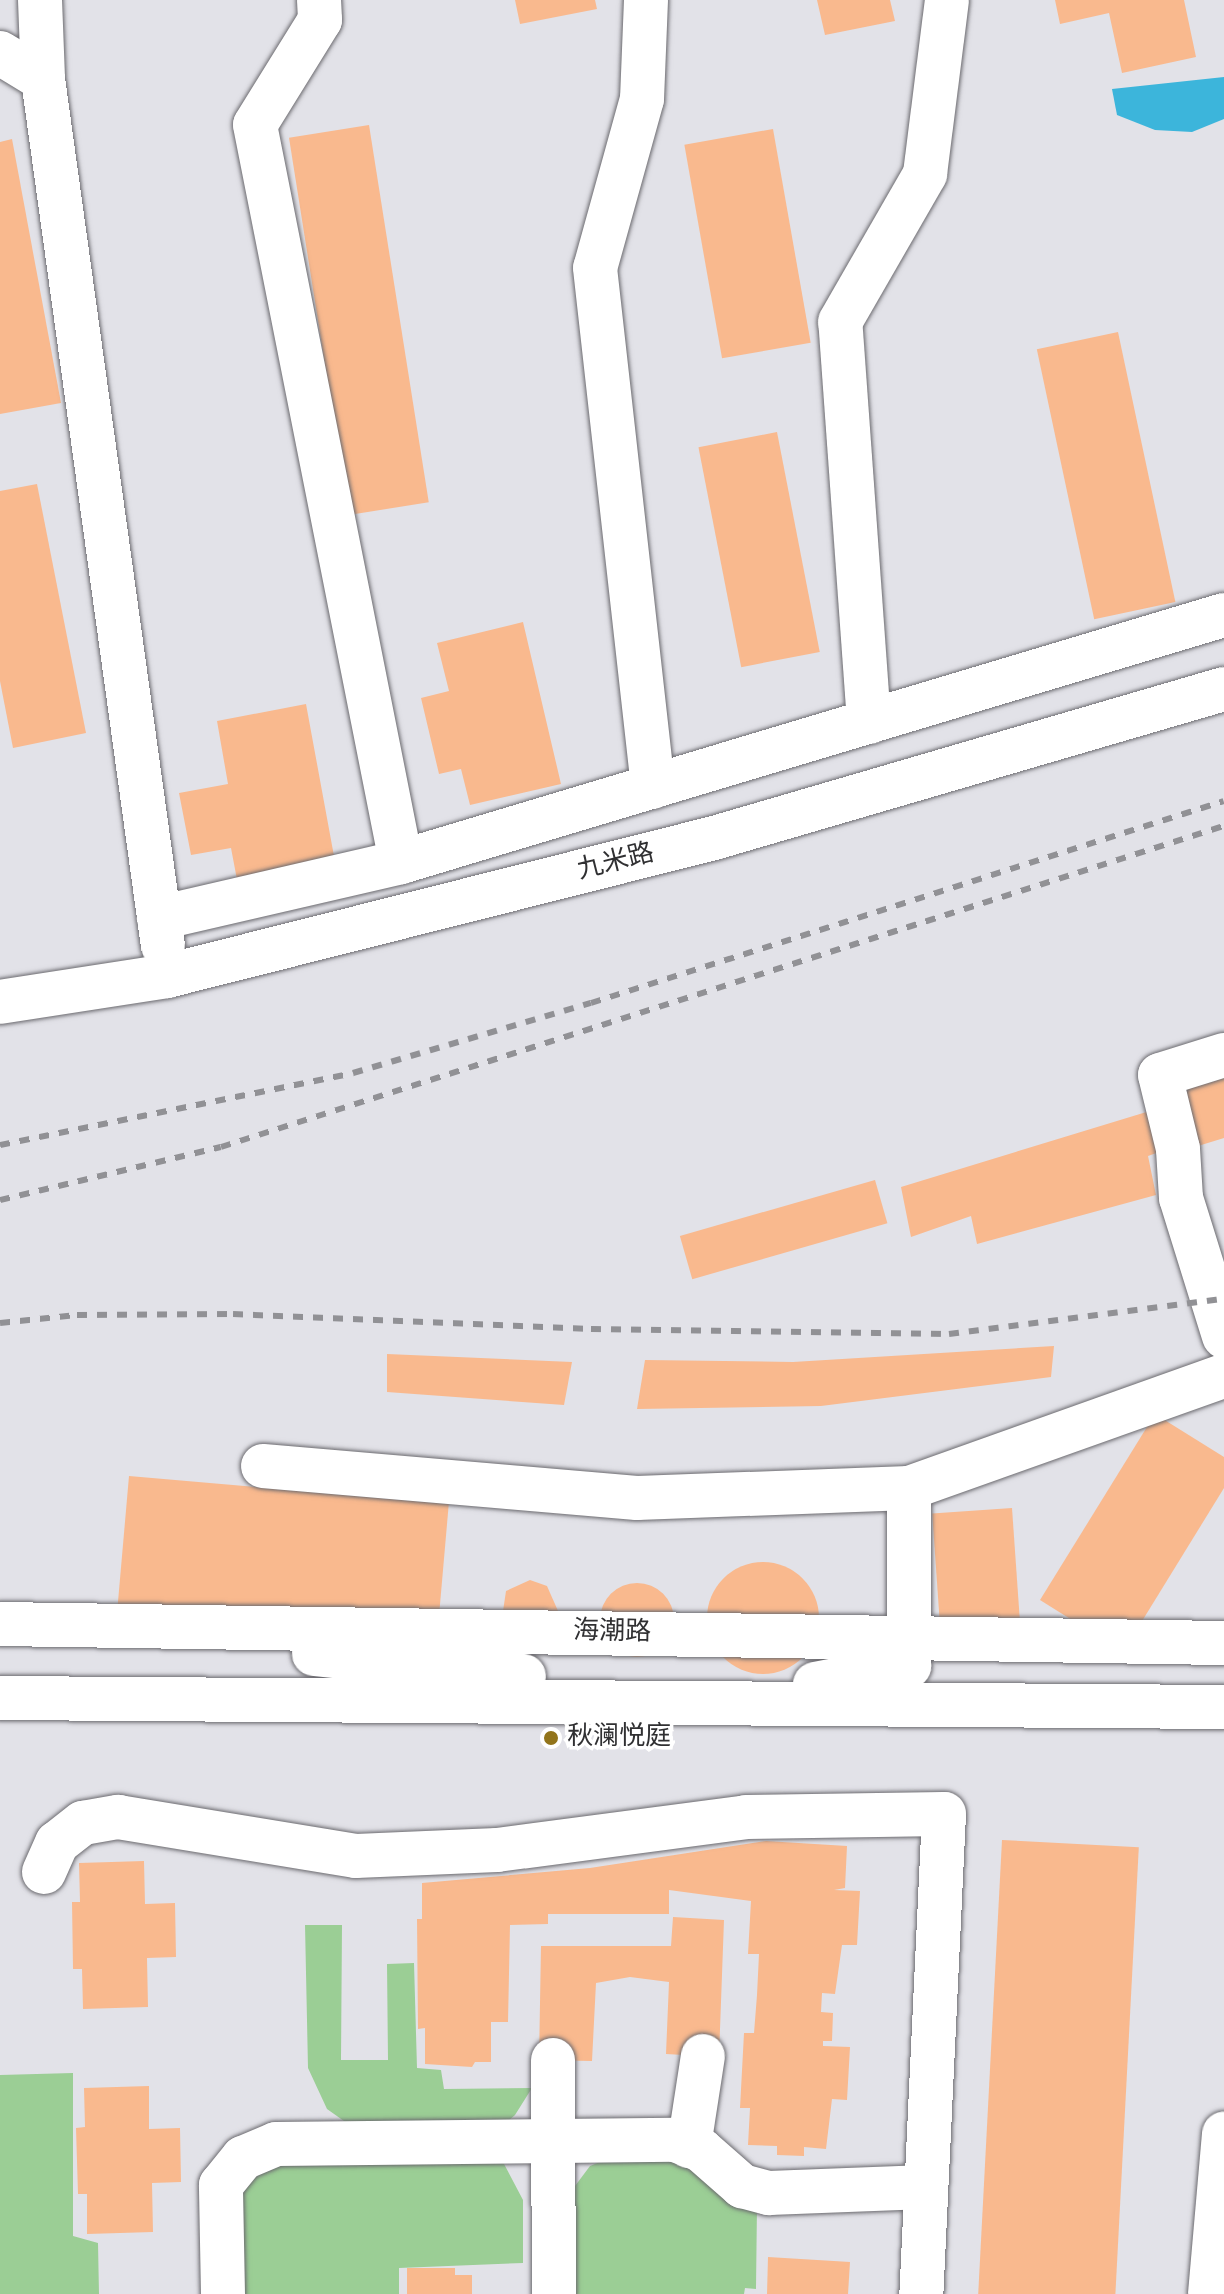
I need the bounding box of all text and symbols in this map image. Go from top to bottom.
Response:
street label: 九米路 [574,838,658,888]
street label: 海潮路 [573,1617,651,1649]
place label: 秋澜悦庭 [567,1722,671,1754]
marker: 秋澜悦庭 [542,1729,560,1747]

